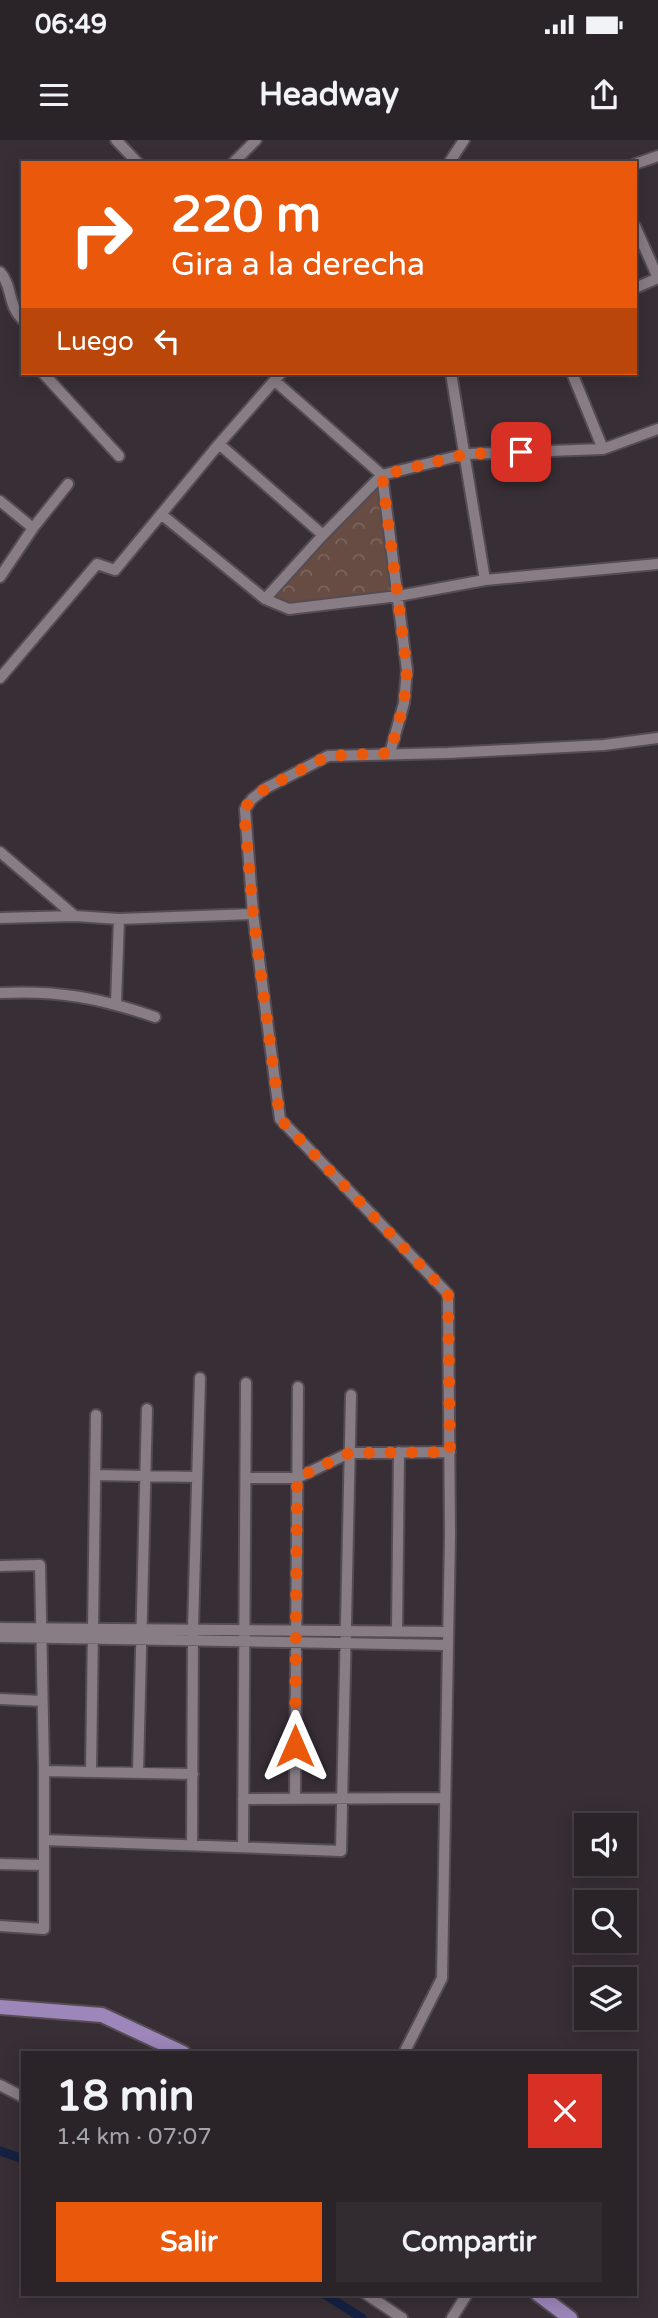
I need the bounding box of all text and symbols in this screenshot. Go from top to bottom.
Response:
text: 06:49 [35,9,107,40]
icon: menu [35,76,73,114]
text: Headway [259,76,399,114]
icon: share [585,76,623,114]
text: 220 m [171,186,321,245]
icon: right [56,189,147,280]
text: Gira a la derecha [171,246,425,284]
icon: left [148,322,186,360]
text: Luego [56,326,134,357]
pin [491,422,551,482]
icon: arrive [502,433,540,471]
position arrow [258,1709,332,1783]
map controls [574,1813,637,2030]
button: sound [574,1813,637,1876]
button: search [574,1890,637,1953]
button: layers [574,1967,637,2030]
text: 18 min [56,2071,194,2122]
button: close [528,2074,602,2148]
text: 1.4 km · 07:07 [56,2123,212,2151]
button: Salir [56,2202,322,2282]
button: Compartir [336,2202,602,2282]

